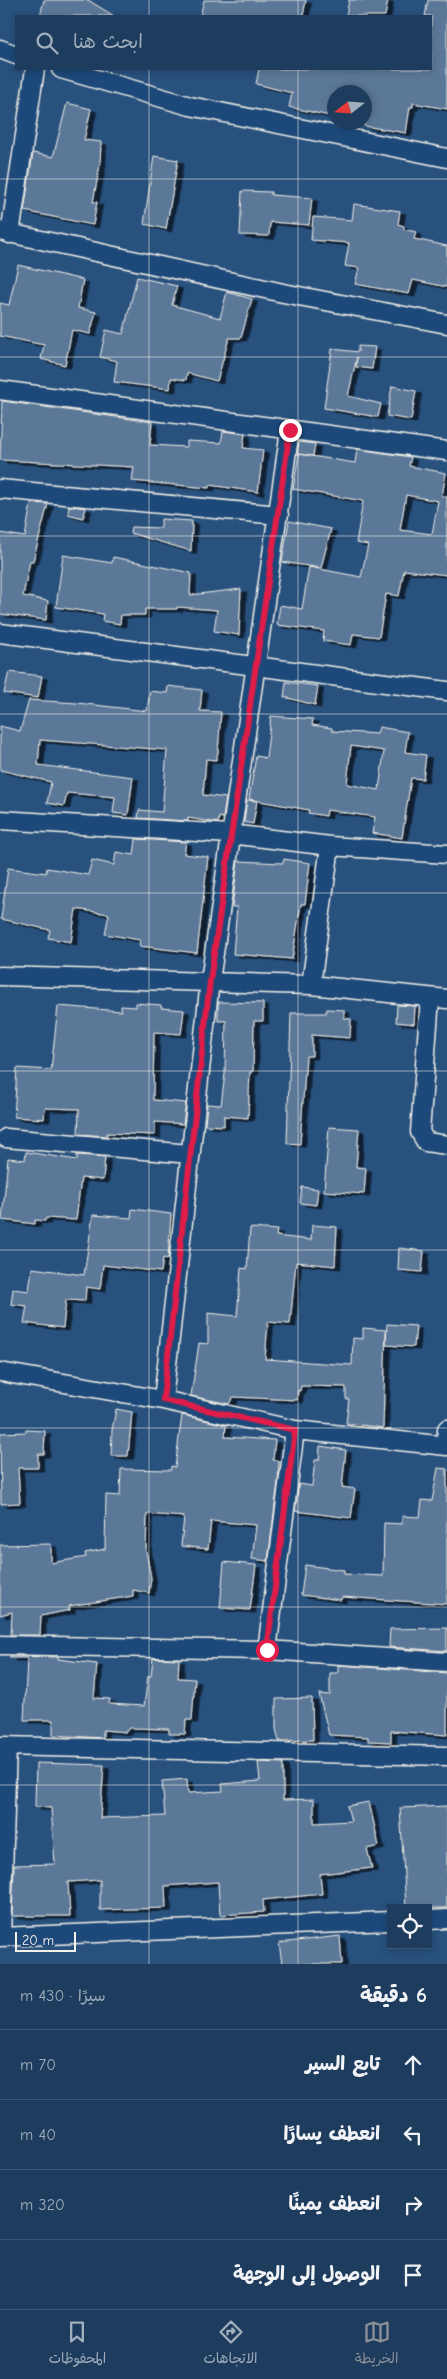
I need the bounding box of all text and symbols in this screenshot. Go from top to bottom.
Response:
search box [15,15,432,70]
icon: search [33,29,61,57]
text: ابحث هنا [73,31,143,53]
north arrow [327,85,372,130]
route end [279,419,302,442]
route start [256,1639,279,1662]
map controls [387,1904,432,1949]
button: locate [387,1904,432,1949]
scale bar [15,1929,76,1952]
text: 20 m [22,1932,54,1949]
text: 6 دقيقة [360,1983,427,2007]
text: سيرًا · 430 m [20,1987,106,2005]
icon: ahead [399,2051,427,2079]
text: تابع السير [306,2053,380,2075]
text: 70 m [20,2056,56,2074]
icon: left [399,2121,427,2149]
text: انعطف يسارًا [283,2123,380,2145]
text: 40 m [20,2126,56,2144]
icon: right [399,2191,427,2219]
text: انعطف يمينًا [288,2193,380,2215]
text: 320 m [20,2196,65,2214]
icon: arrive [399,2261,427,2289]
text: الوصول إلى الوجهة [233,2263,380,2285]
tab: المحفوظات [49,2318,106,2371]
tab: الاتجاهات [203,2318,258,2371]
tab: الخريطة [355,2318,398,2371]

